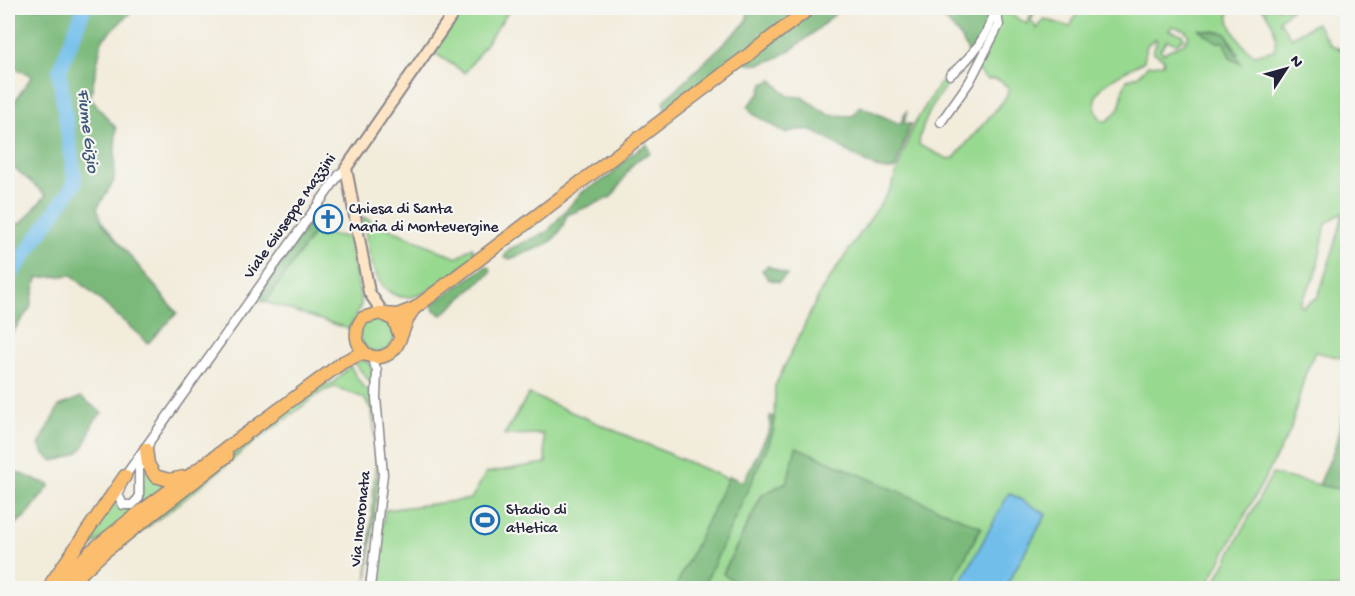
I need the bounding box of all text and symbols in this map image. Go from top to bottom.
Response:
north arrow [1256,39,1316,99]
text: N [1285,52,1306,72]
water label: Fiume Gizio [71,88,103,175]
street label: Viale Giuseppe Mazzini [240,151,341,284]
place label: Chiesa di Santa Maria di Montevergine [349,201,499,238]
church icon: Chiesa di Santa Maria di Montevergine [312,203,344,235]
street label: Via Incoronata [347,469,377,569]
place label: Stadio di atletica [506,502,567,539]
sports icon: Stadio di atletica [469,504,501,536]

